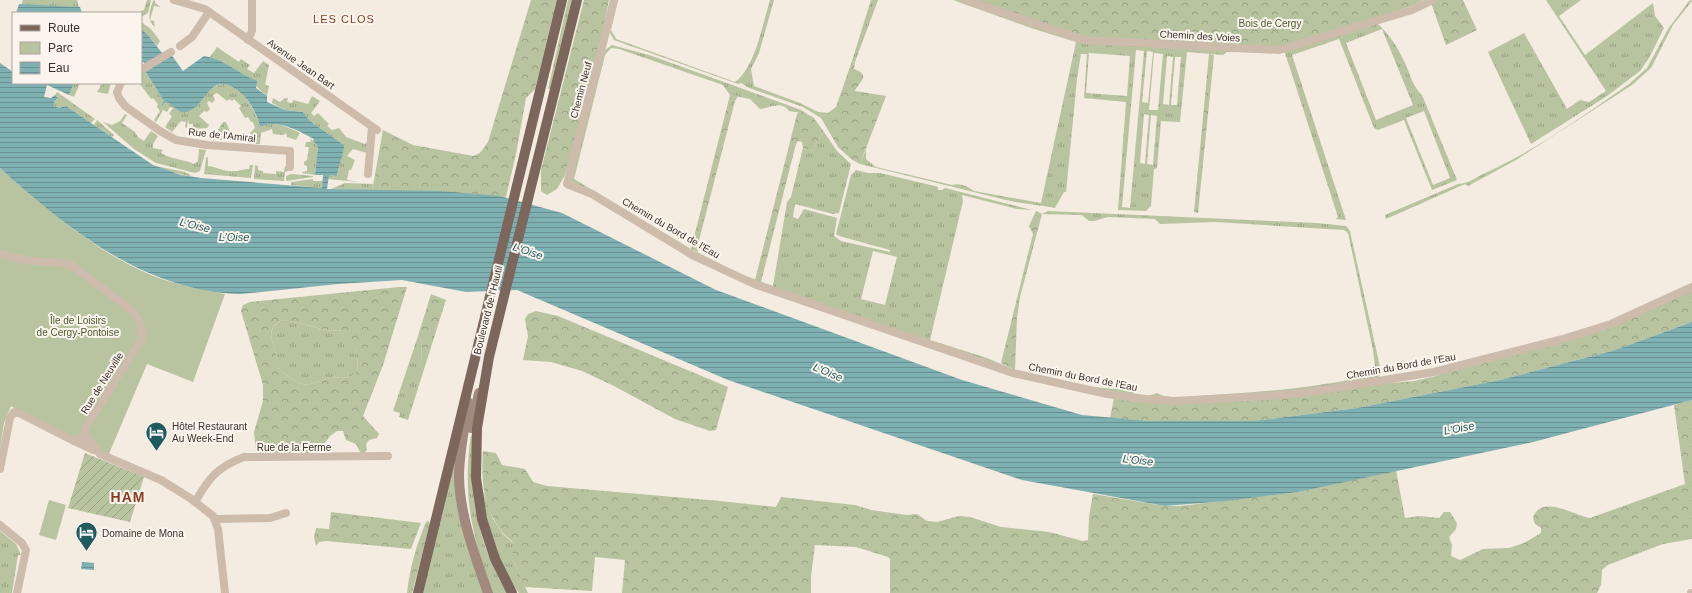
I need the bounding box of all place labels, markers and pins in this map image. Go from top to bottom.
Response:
hotel icon: Hôtel Restaurant Au Week-End [143,419,169,452]
place label: Hôtel Restaurant Au Week-End [172,421,247,444]
hotel icon: Domaine de Mona [74,520,100,553]
place label: Domaine de Mona [102,528,184,539]

